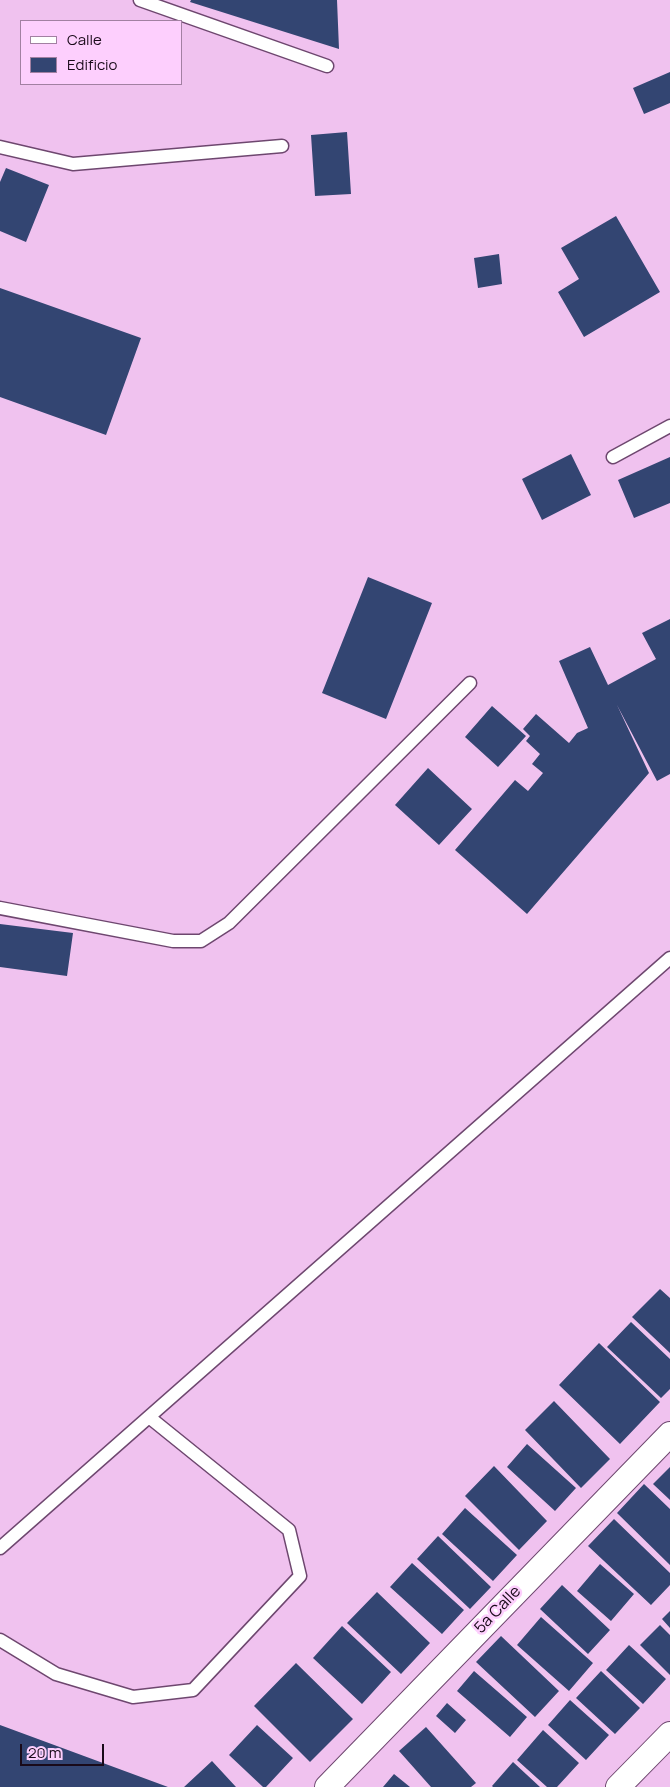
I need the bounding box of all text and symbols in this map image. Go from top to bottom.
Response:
legend [20,20,182,85]
text: Calle [67,29,102,50]
text: Edificio [67,54,117,75]
street label: 5a Calle [471,1582,525,1638]
scale bar [22,1734,106,1766]
text: 20 m [28,1742,61,1763]

